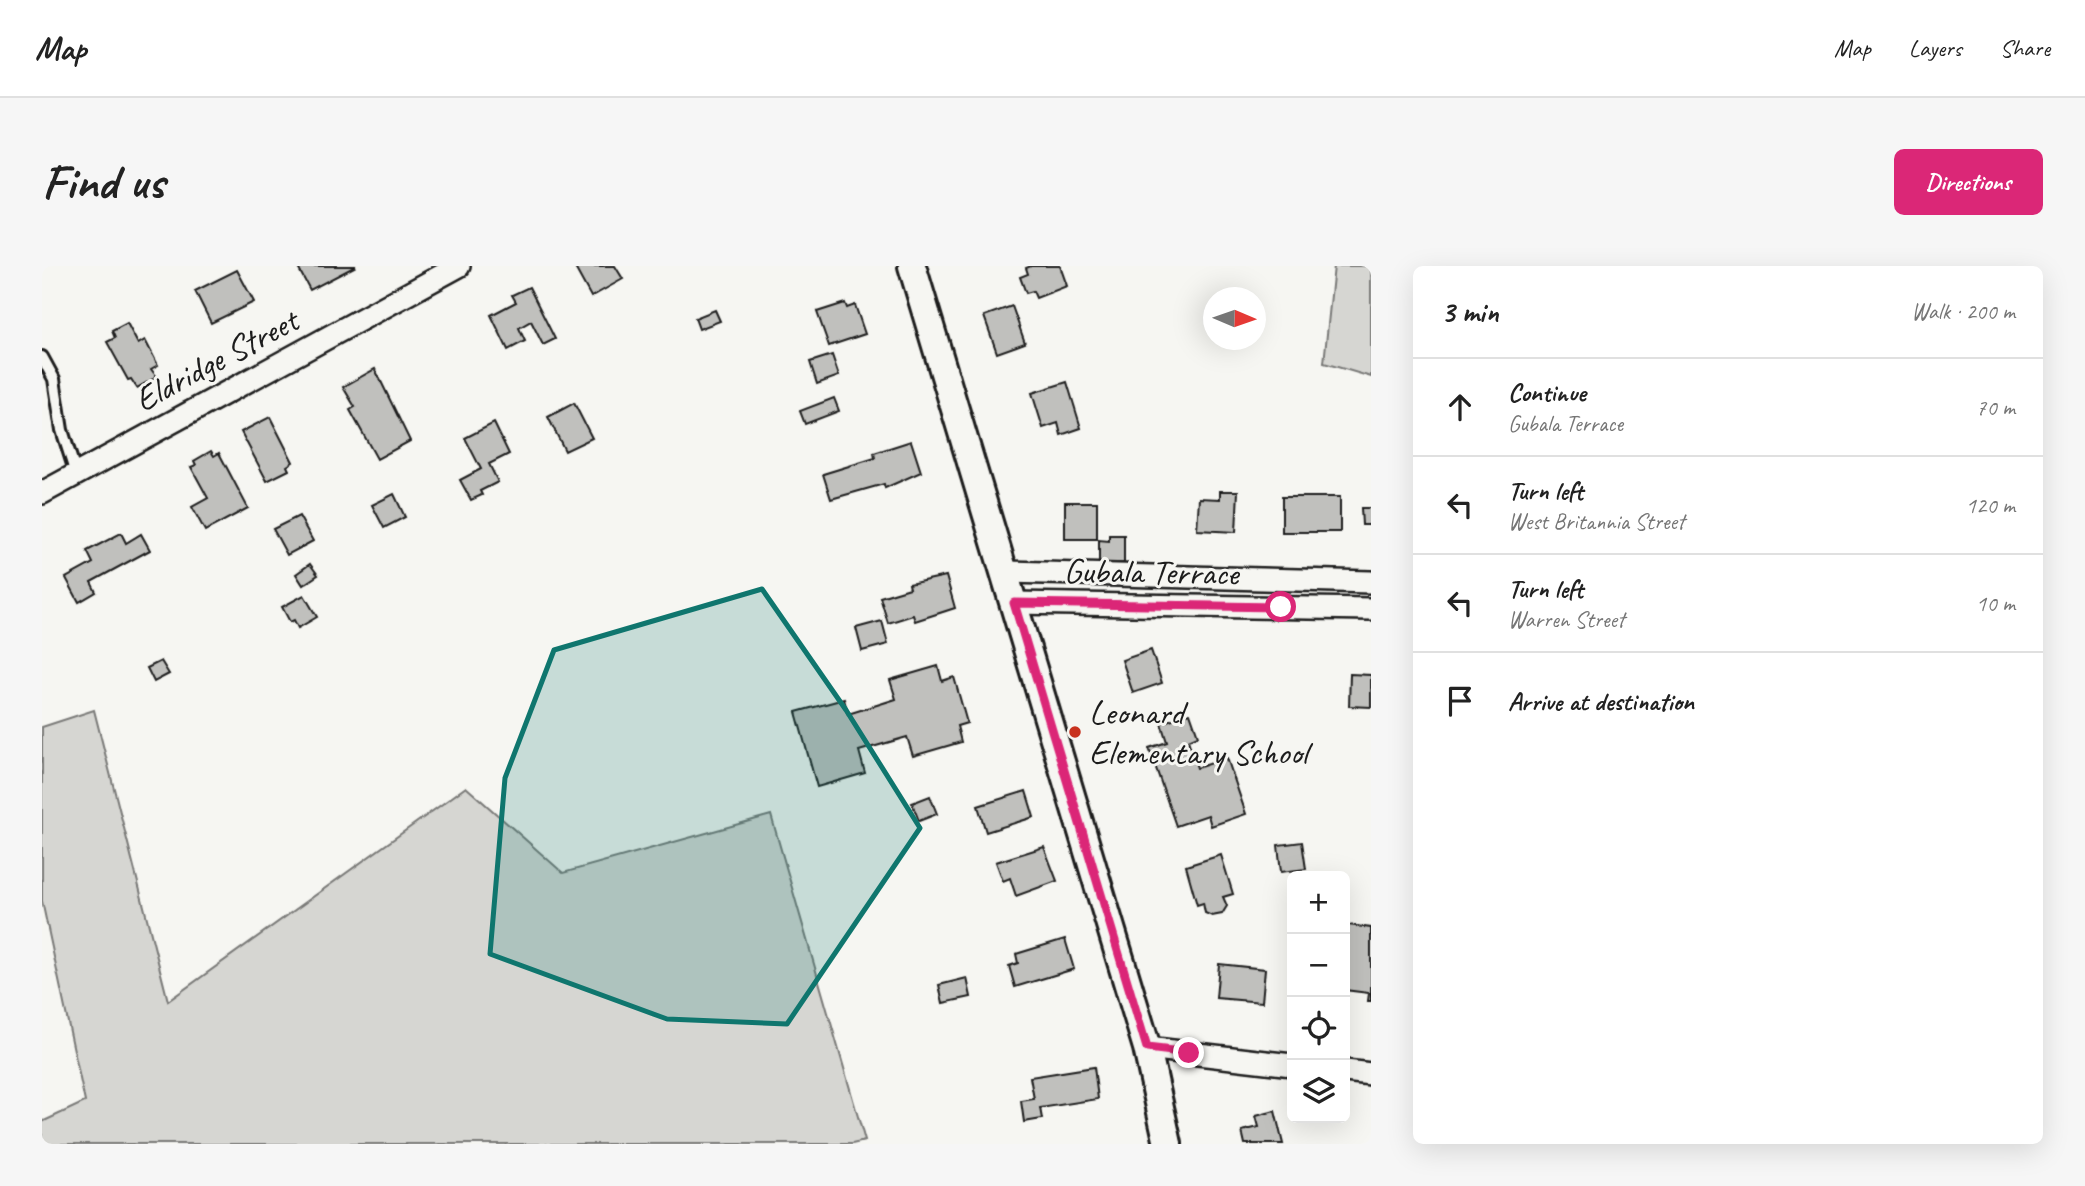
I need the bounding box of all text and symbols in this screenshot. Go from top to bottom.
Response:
text: Map [35,27,86,69]
text: Map [1834,33,1871,63]
text: Layers [1909,33,1962,63]
text: Share [2000,33,2050,63]
button: Directions [1894,149,2043,215]
text: Find us [42,151,164,213]
north arrow [1203,287,1266,350]
text: 3 min [1441,293,1498,331]
street label: Eldridge Street [126,297,309,422]
text: Walk · 200 m [1911,297,2015,326]
text: Continue [1508,376,1586,409]
icon: ahead [1441,388,1479,426]
text: 70 m [1976,393,2015,422]
text: Gubala Terrace [1508,409,1623,438]
text: Turn left [1508,474,1583,507]
icon: left [1441,486,1479,524]
text: 120 m [1966,491,2015,520]
text: West Britannia Street [1508,507,1685,536]
street label: Gubala Terrace [1063,548,1241,596]
text: Turn left [1508,572,1583,605]
icon: left [1441,584,1479,622]
text: 10 m [1976,589,2015,618]
route start [1265,591,1296,622]
text: Warren Street [1508,605,1625,634]
icon: arrive [1441,682,1479,720]
text: Arrive at destination [1508,685,1694,718]
place label: Leonard Elementary School [1089,690,1314,775]
marker: Leonard Elementary School [1067,724,1083,740]
map controls [1287,871,1350,1123]
button: + [1287,871,1350,934]
button: − [1287,934,1350,997]
button: locate [1287,997,1350,1060]
route end [1173,1037,1204,1068]
button: layers [1287,1060,1350,1123]

